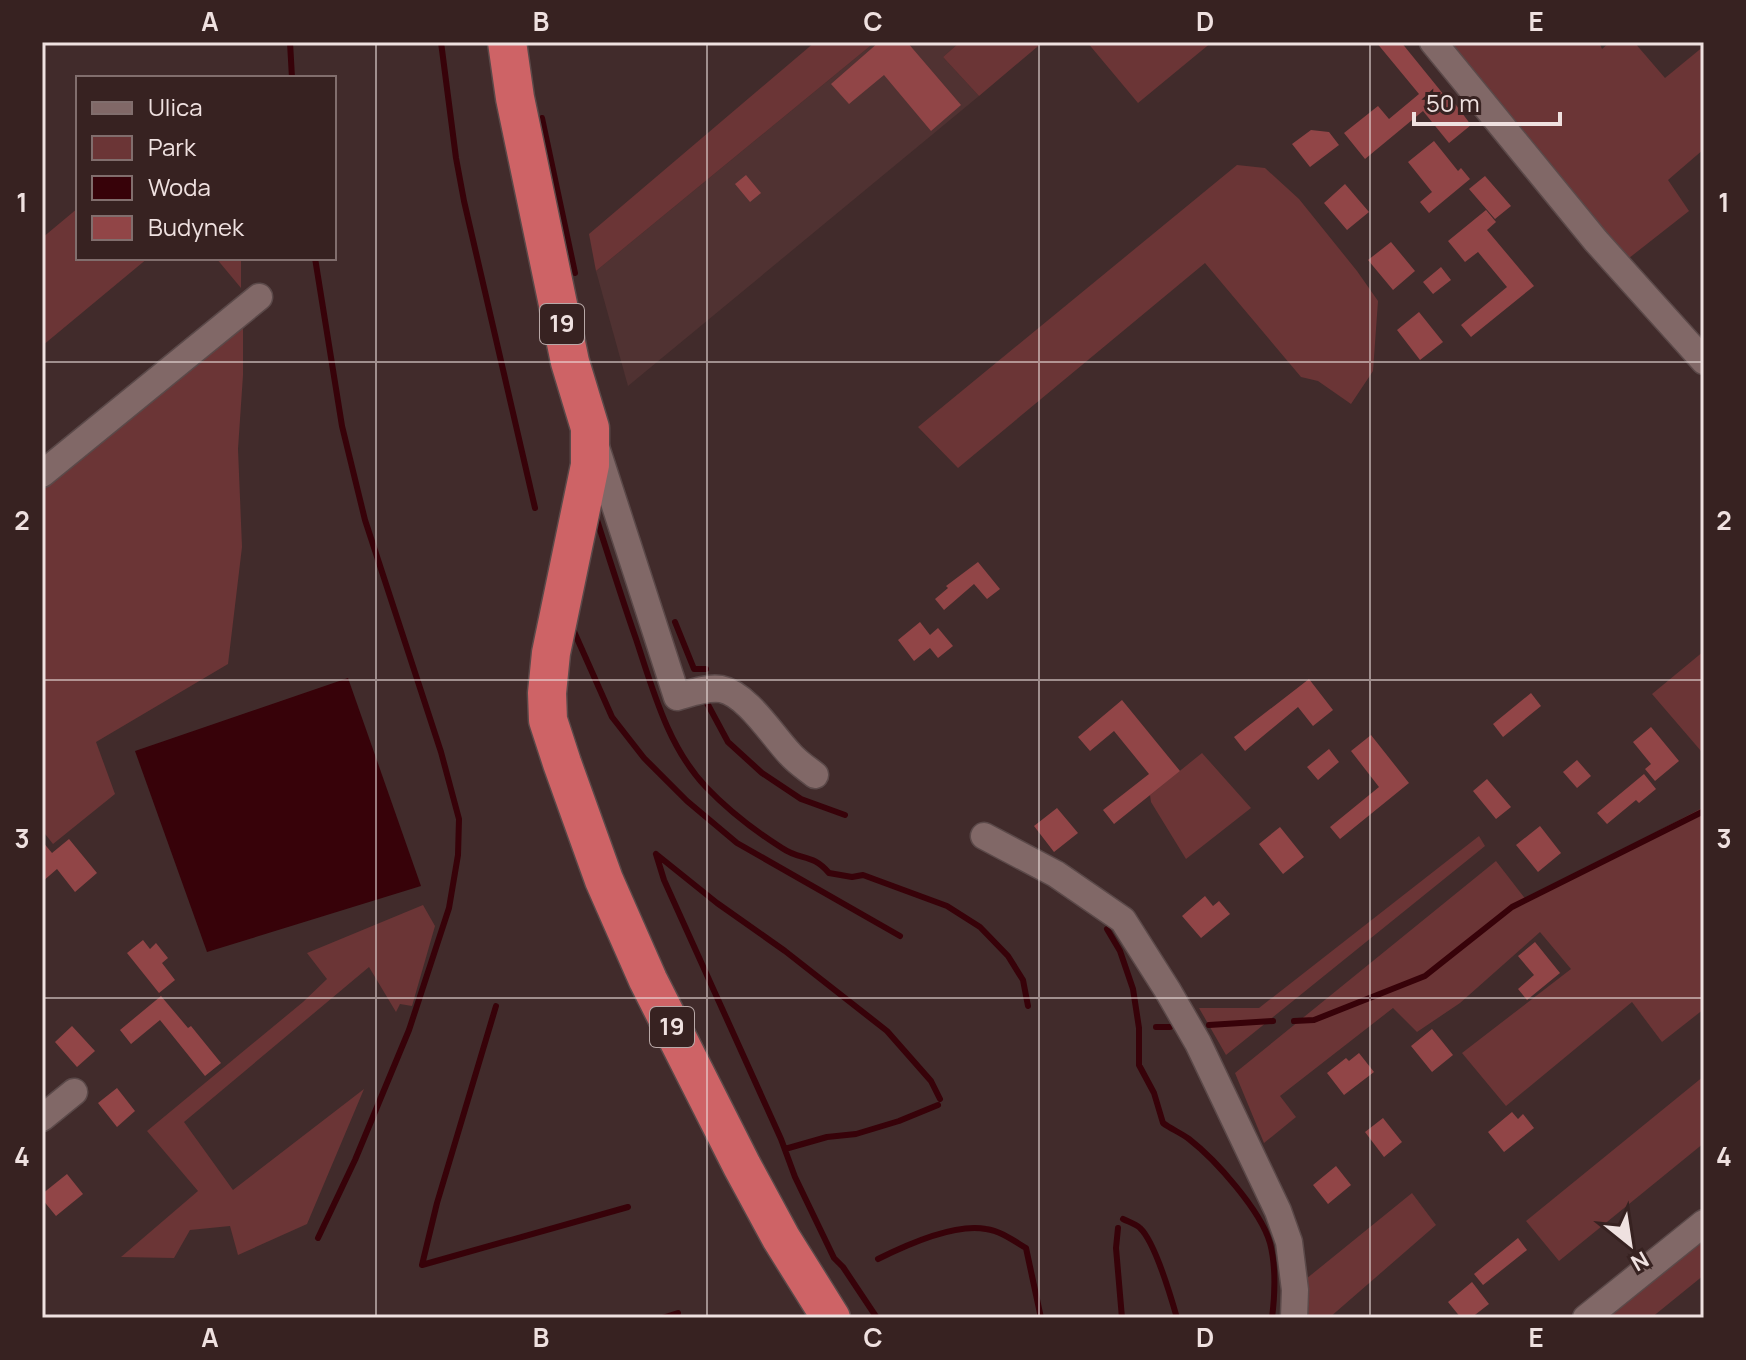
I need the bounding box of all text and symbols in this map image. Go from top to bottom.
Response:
text: A [201,3,219,39]
text: B [533,3,549,39]
text: C [863,3,883,39]
text: D [1196,3,1214,39]
text: E [1528,3,1544,39]
legend [76,76,336,260]
scale bar [1414,76,1560,126]
text: 50 m [1426,86,1480,119]
text: Ulica [148,90,203,123]
text: Park [148,130,197,163]
text: Woda [148,170,211,203]
text: 1 [16,184,28,220]
text: 1 [1718,184,1730,220]
text: Budynek [148,210,245,243]
road number: 19 [540,304,584,344]
text: 2 [14,502,30,538]
text: 2 [1716,502,1732,538]
text: 3 [14,820,30,856]
text: 3 [1716,820,1732,856]
road number: 19 [650,1007,694,1047]
text: 4 [14,1138,30,1174]
text: 4 [1716,1138,1732,1174]
north arrow [1590,1204,1670,1284]
text: N [1626,1244,1654,1278]
text: A [201,1319,219,1355]
text: B [533,1319,549,1355]
text: C [863,1319,883,1355]
text: D [1196,1319,1214,1355]
text: E [1528,1319,1544,1355]

